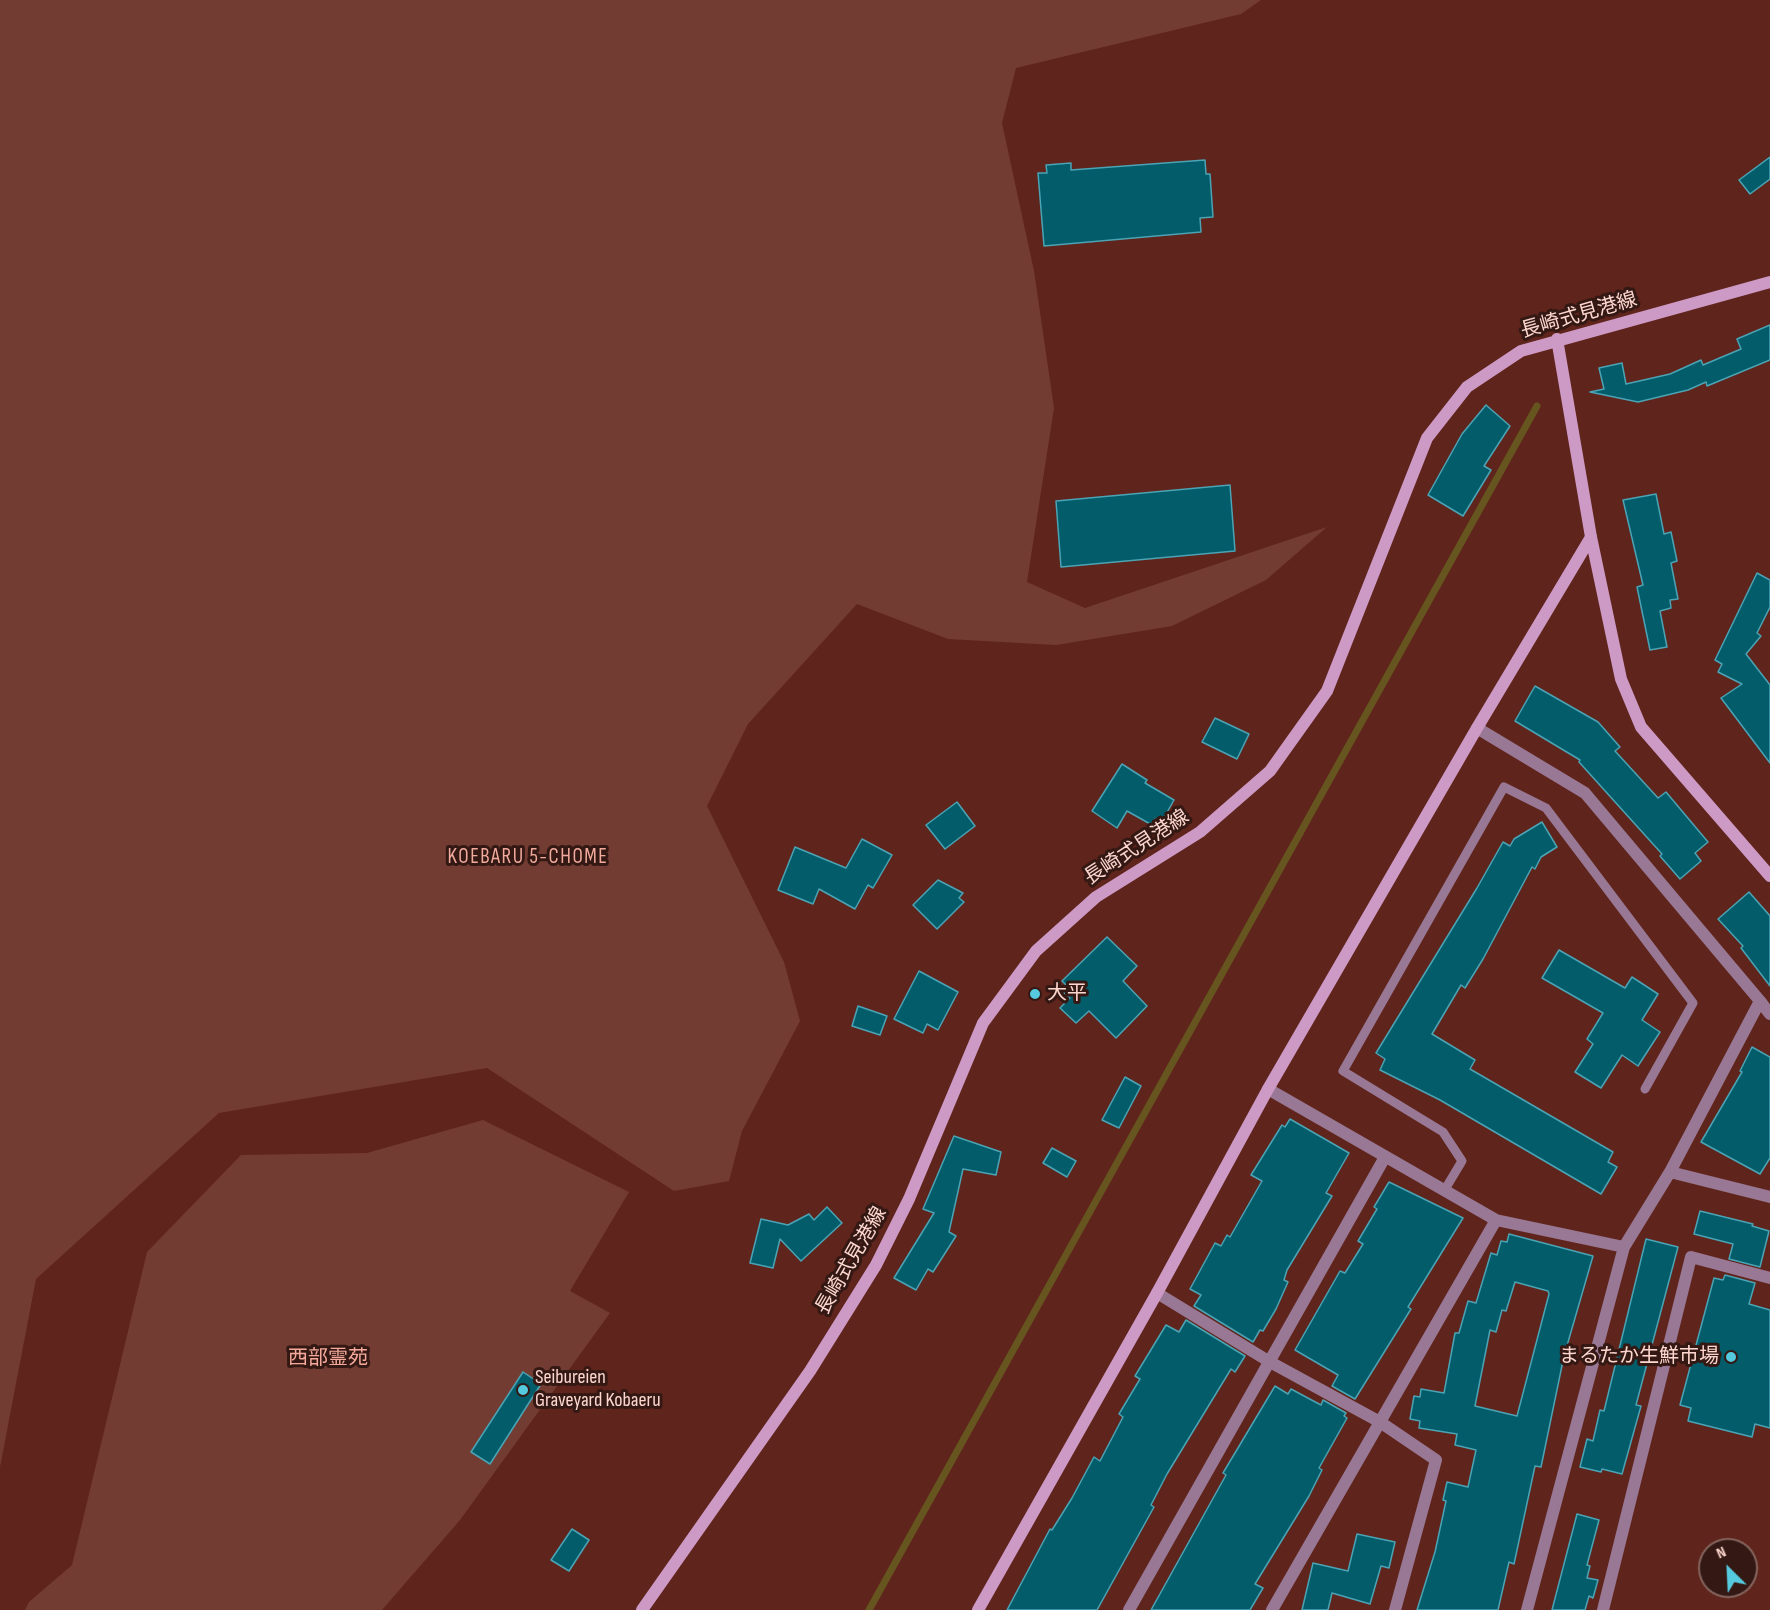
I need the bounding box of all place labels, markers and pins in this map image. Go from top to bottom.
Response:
place label: 大平 [1047,982,1087,1006]
marker: 大平 [1028,987,1042,1001]
place label: まるたか生鮮市場 [1559,1345,1719,1369]
marker: まるたか生鮮市場 [1724,1350,1738,1364]
place label: Seibureien Graveyard Kobaeru [535,1366,661,1413]
marker: Seibureien Graveyard Kobaeru [516,1383,530,1397]

